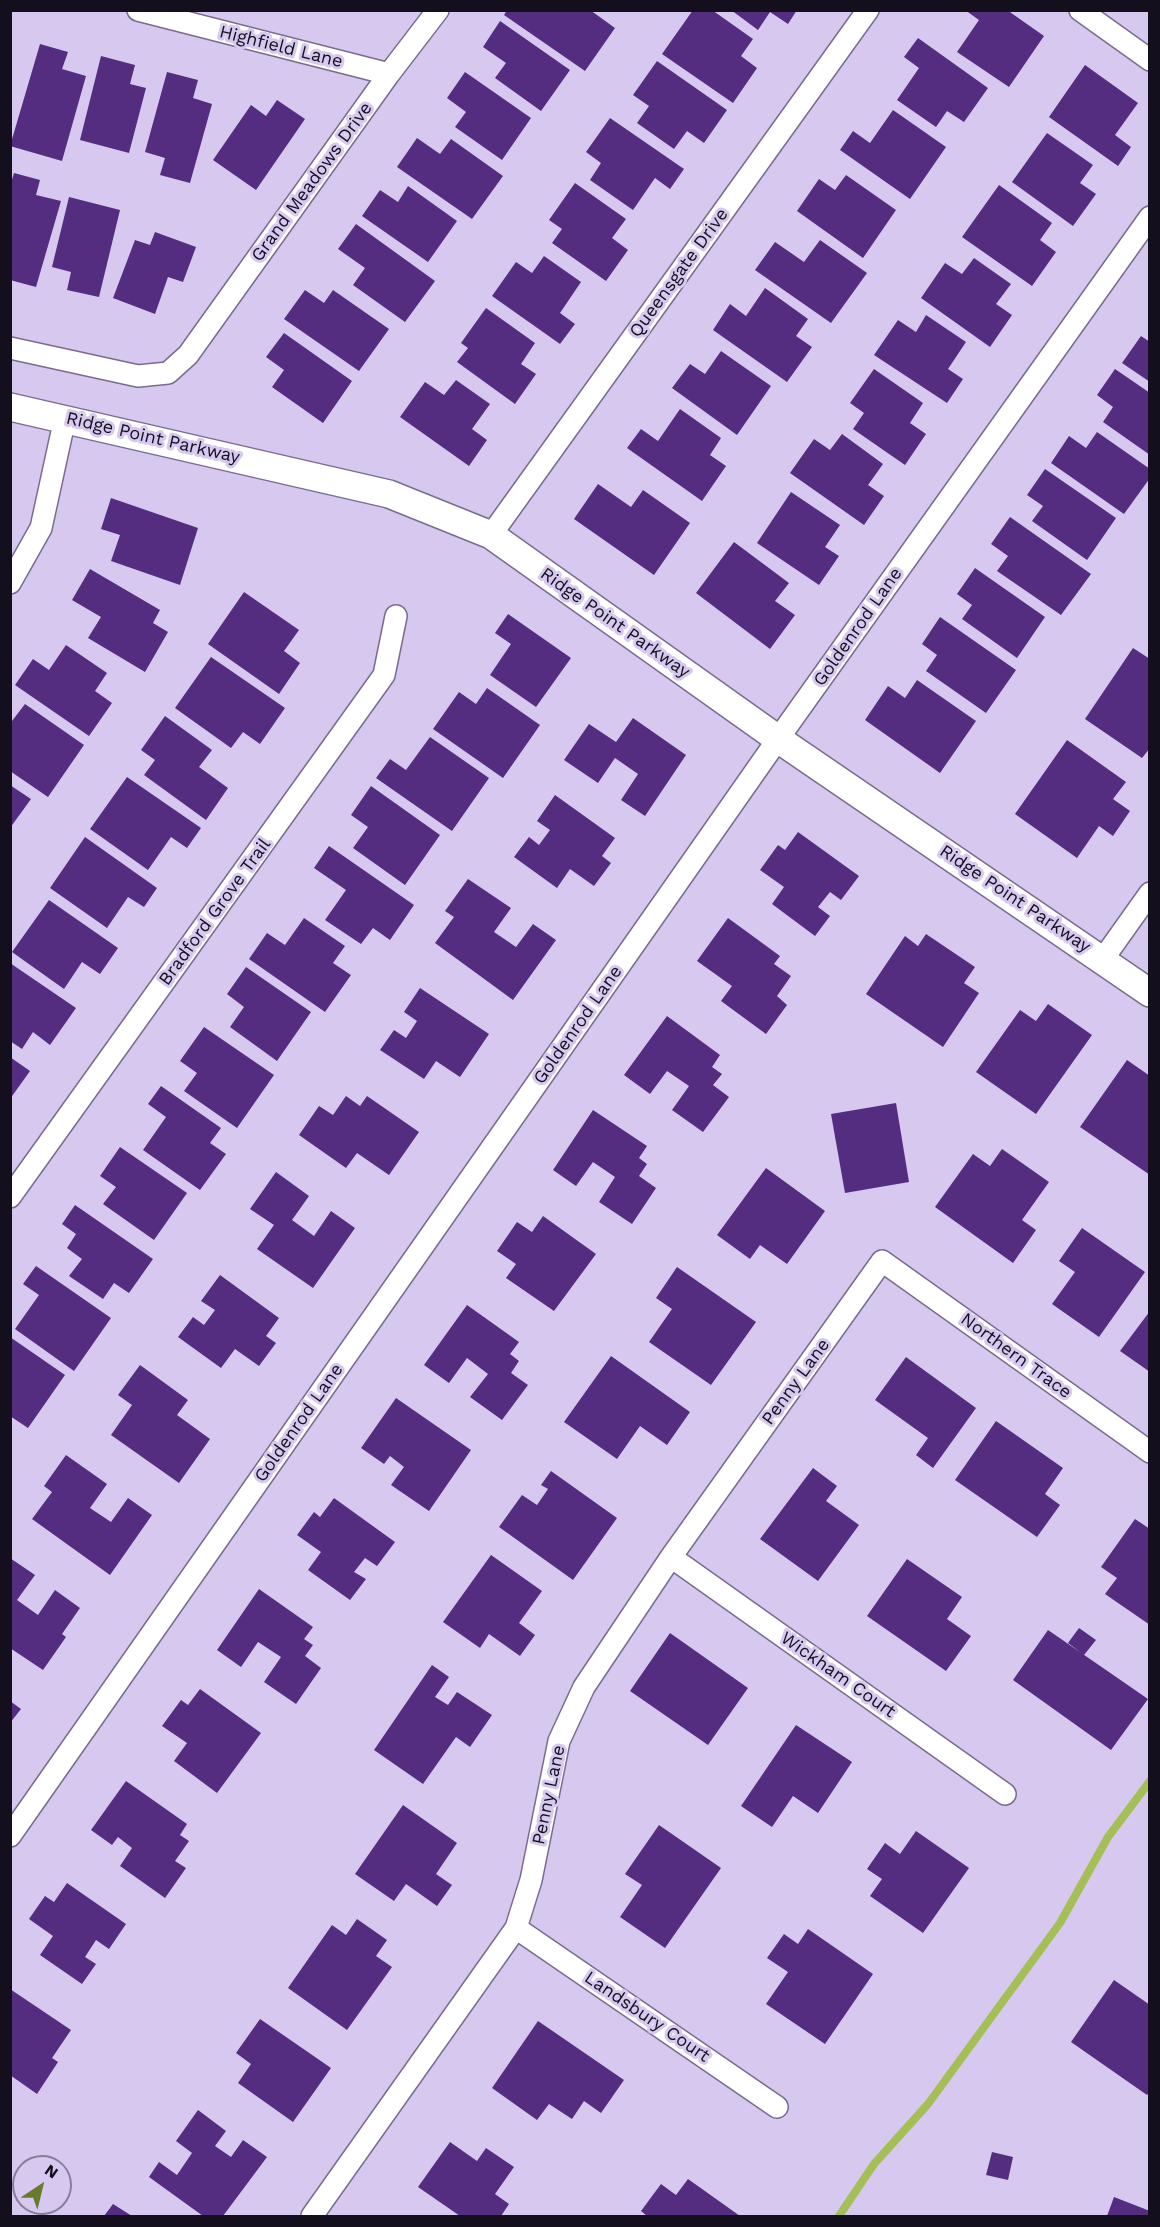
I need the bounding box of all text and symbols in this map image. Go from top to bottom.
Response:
street label: Highfield Lane [217,21,345,73]
street label: Grand Meadows Drive [247,98,377,266]
street label: Queensgate Drive [625,204,733,342]
street label: Ridge Point Parkway [64,407,242,469]
street label: Ridge Point Parkway [536,563,694,683]
street label: Goldenrod Lane [809,564,907,690]
street label: Bradford Grove Trail [154,834,276,990]
street label: Ridge Point Parkway [935,840,1095,958]
street label: Goldenrod Lane [529,962,627,1088]
street label: Northern Trace [956,1309,1076,1403]
street label: Penny Lane [758,1335,834,1429]
street label: Goldenrod Lane [250,1360,348,1486]
street label: Wickham Court [776,1627,900,1723]
street label: Penny Lane [528,1743,570,1847]
street label: Landsbury Court [580,1967,714,2067]
north arrow [12,2155,72,2215]
text: N [41,2160,62,2183]

